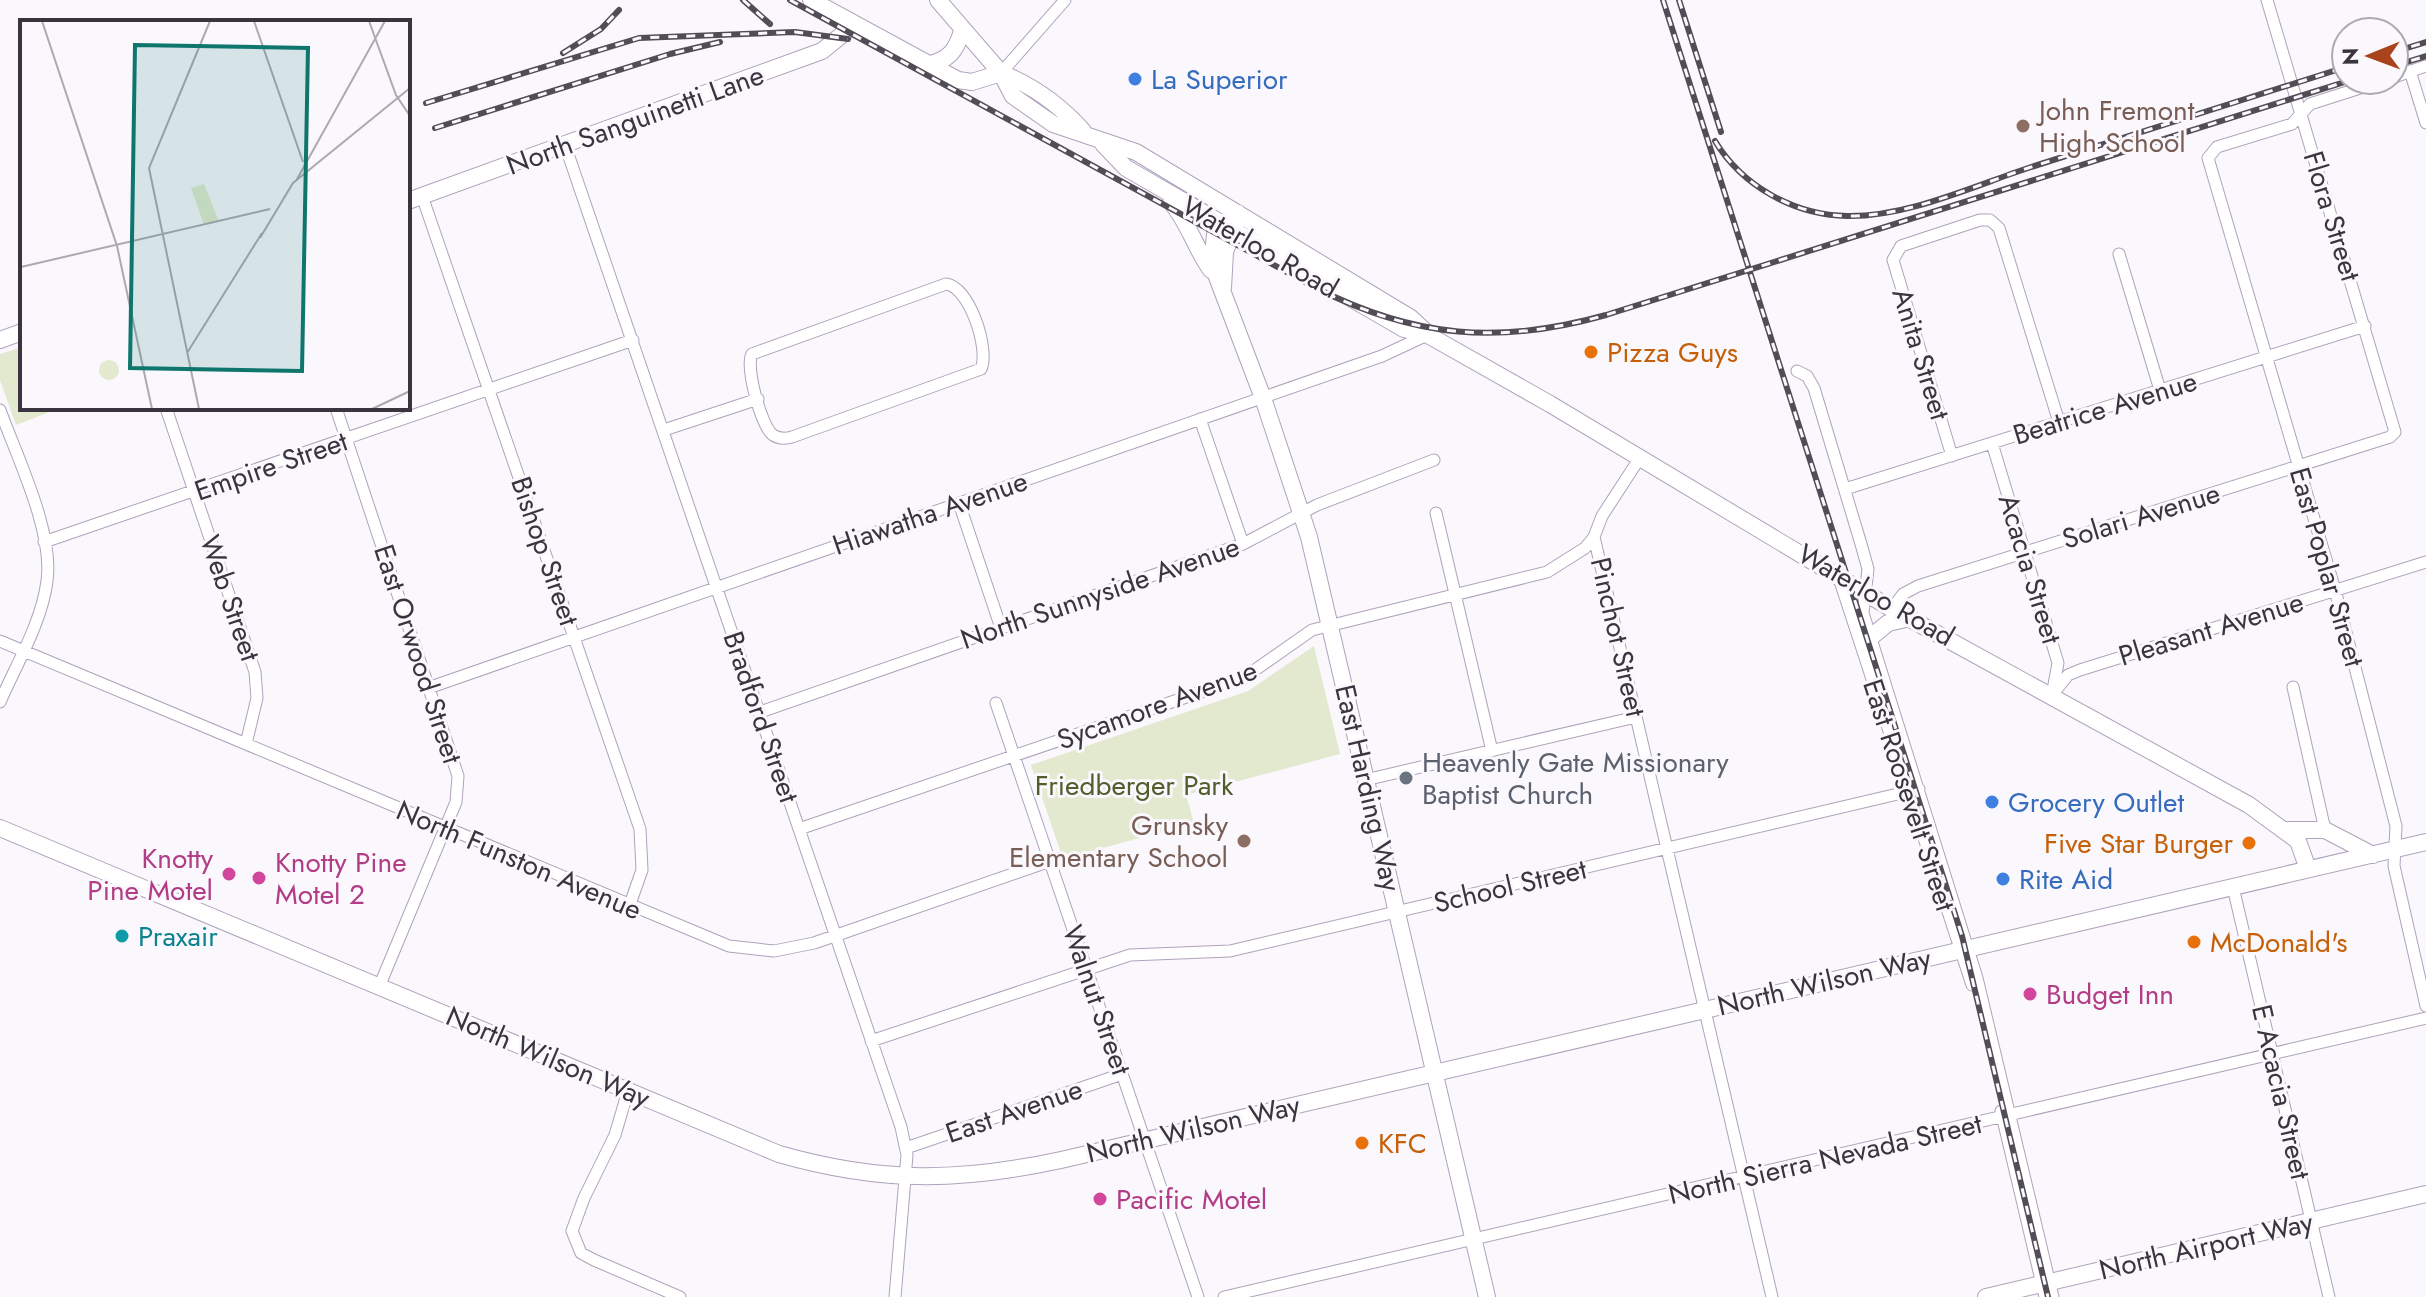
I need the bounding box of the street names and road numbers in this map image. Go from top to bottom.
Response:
street label: North Sanguinetti Lane [501,54,769,186]
street label: Flora Street [2293,146,2371,286]
street label: Waterloo Road [1174,186,1346,308]
street label: Anita Street [1882,283,1961,425]
street label: Beatrice Avenue [2008,361,2202,455]
street label: Empire Street [189,421,353,511]
street label: Hiawatha Avenue [827,460,1033,566]
street label: East Poplar Street [2279,462,2375,672]
street label: Bishop Street [500,471,590,631]
street label: Solari Avenue [2057,473,2225,559]
street label: Acacia Street [1988,489,2072,649]
street label: North Sunnyside Avenue [955,526,1245,660]
street label: Web Street [189,529,271,667]
street label: Waterloo Road [1790,534,1962,656]
street label: East Orwood Street [363,539,473,769]
street label: Pinchot Street [1580,553,1656,721]
street label: Pleasant Avenue [2113,581,2309,677]
street label: Bradford Street [713,626,810,808]
street label: Sycamore Avenue [1051,650,1263,760]
street label: East Roosevelt Street [1852,674,1966,916]
street label: East Harding Way [1324,680,1412,896]
street label: North Funston Avenue [390,790,648,930]
street label: School Street [1430,848,1591,923]
street label: Walnut Street [1052,919,1142,1081]
street label: North Wilson Way [1713,937,1936,1027]
street label: North Wilson Way [440,996,657,1119]
street label: E Acacia Street [2241,1000,2321,1184]
street label: East Avenue [940,1068,1088,1154]
street label: North Wilson Way [1082,1084,1305,1174]
street label: North Sierra Nevada Street [1664,1103,1986,1215]
street label: North Airport Way [2095,1201,2318,1291]

